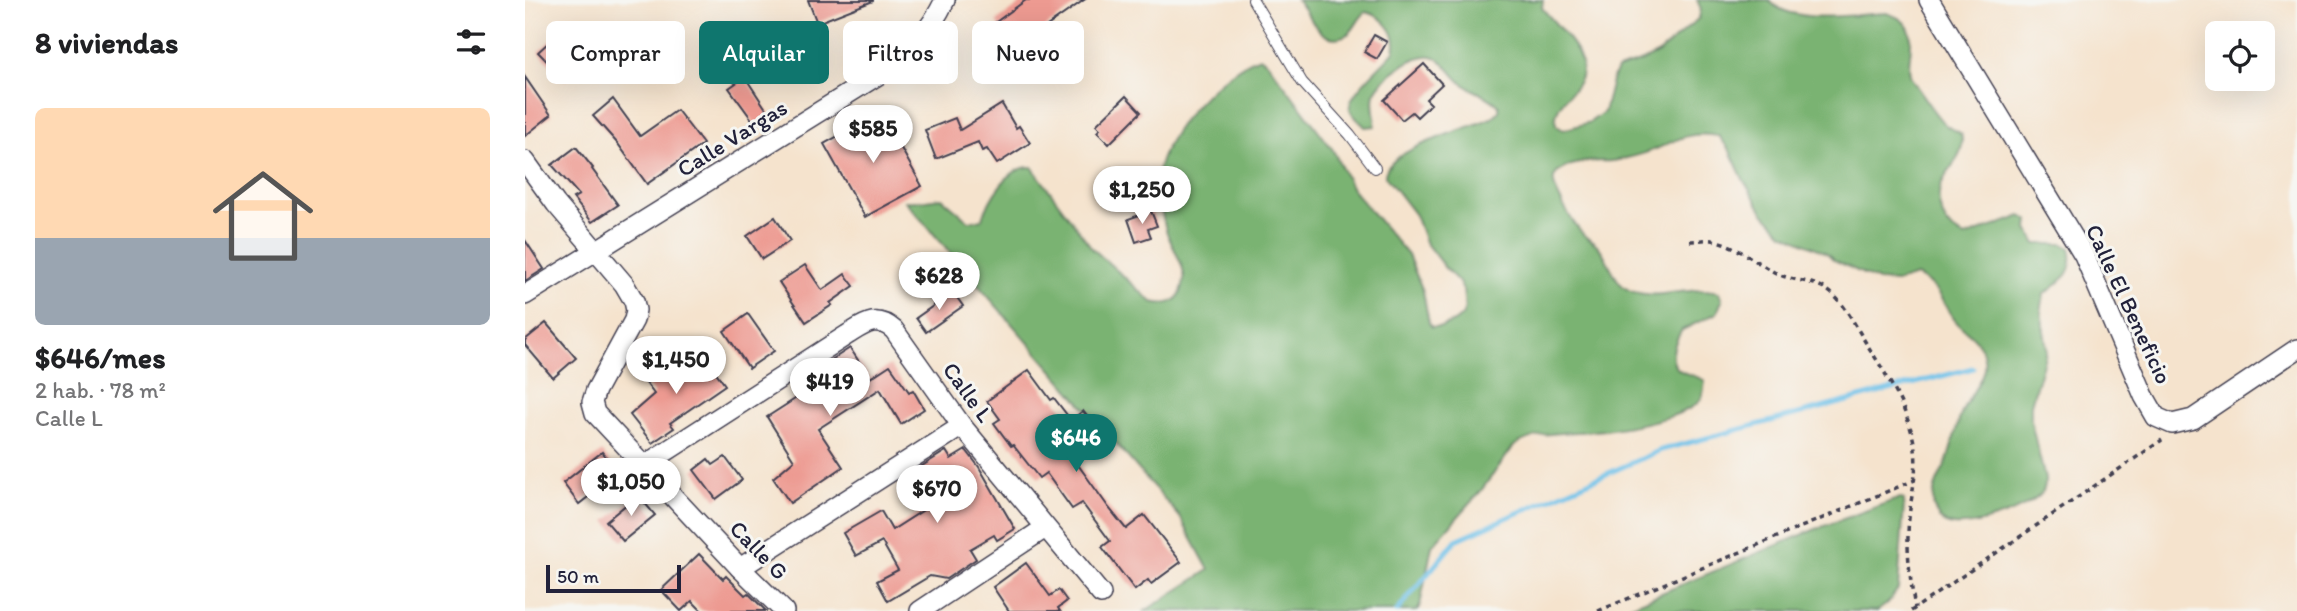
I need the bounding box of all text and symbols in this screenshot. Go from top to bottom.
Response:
chip: Comprar [546,21,685,84]
chip: Alquilar [699,21,829,84]
chip: Filtros [843,21,958,84]
chip: Nuevo [972,21,1084,84]
map controls [2205,21,2275,91]
button: locate [2205,21,2275,91]
icon: filters [452,23,490,61]
text: 8 viviendas [35,24,178,61]
street label: Calle Vargas [672,93,792,183]
pin: $585 [832,106,914,165]
text: $585 [849,114,897,142]
icon: home [200,153,326,279]
pin: $1,250 [1085,166,1199,226]
text: $1,250 [1109,175,1175,203]
street label: Calle El Beneficio [2080,220,2178,388]
pin: $628 [898,252,980,312]
text: $628 [915,261,963,289]
pin: $1,450 [619,336,733,396]
text: $646/mes [35,339,166,376]
text: $1,450 [642,345,710,373]
street label: Calle L [937,356,999,428]
pin: $419 [789,358,871,418]
text: $419 [806,367,854,395]
text: 2 hab. · 78 m² [35,376,166,404]
text: Calle L [35,404,103,432]
pin: $646 [1035,414,1117,474]
text: $646 [1051,423,1101,451]
pin: $1,050 [574,458,688,518]
pin: $670 [896,466,978,525]
text: $1,050 [597,467,665,495]
text: $670 [912,474,962,502]
street label: Calle G [724,514,794,586]
scale bar [546,562,681,594]
text: 50 m [557,565,599,588]

